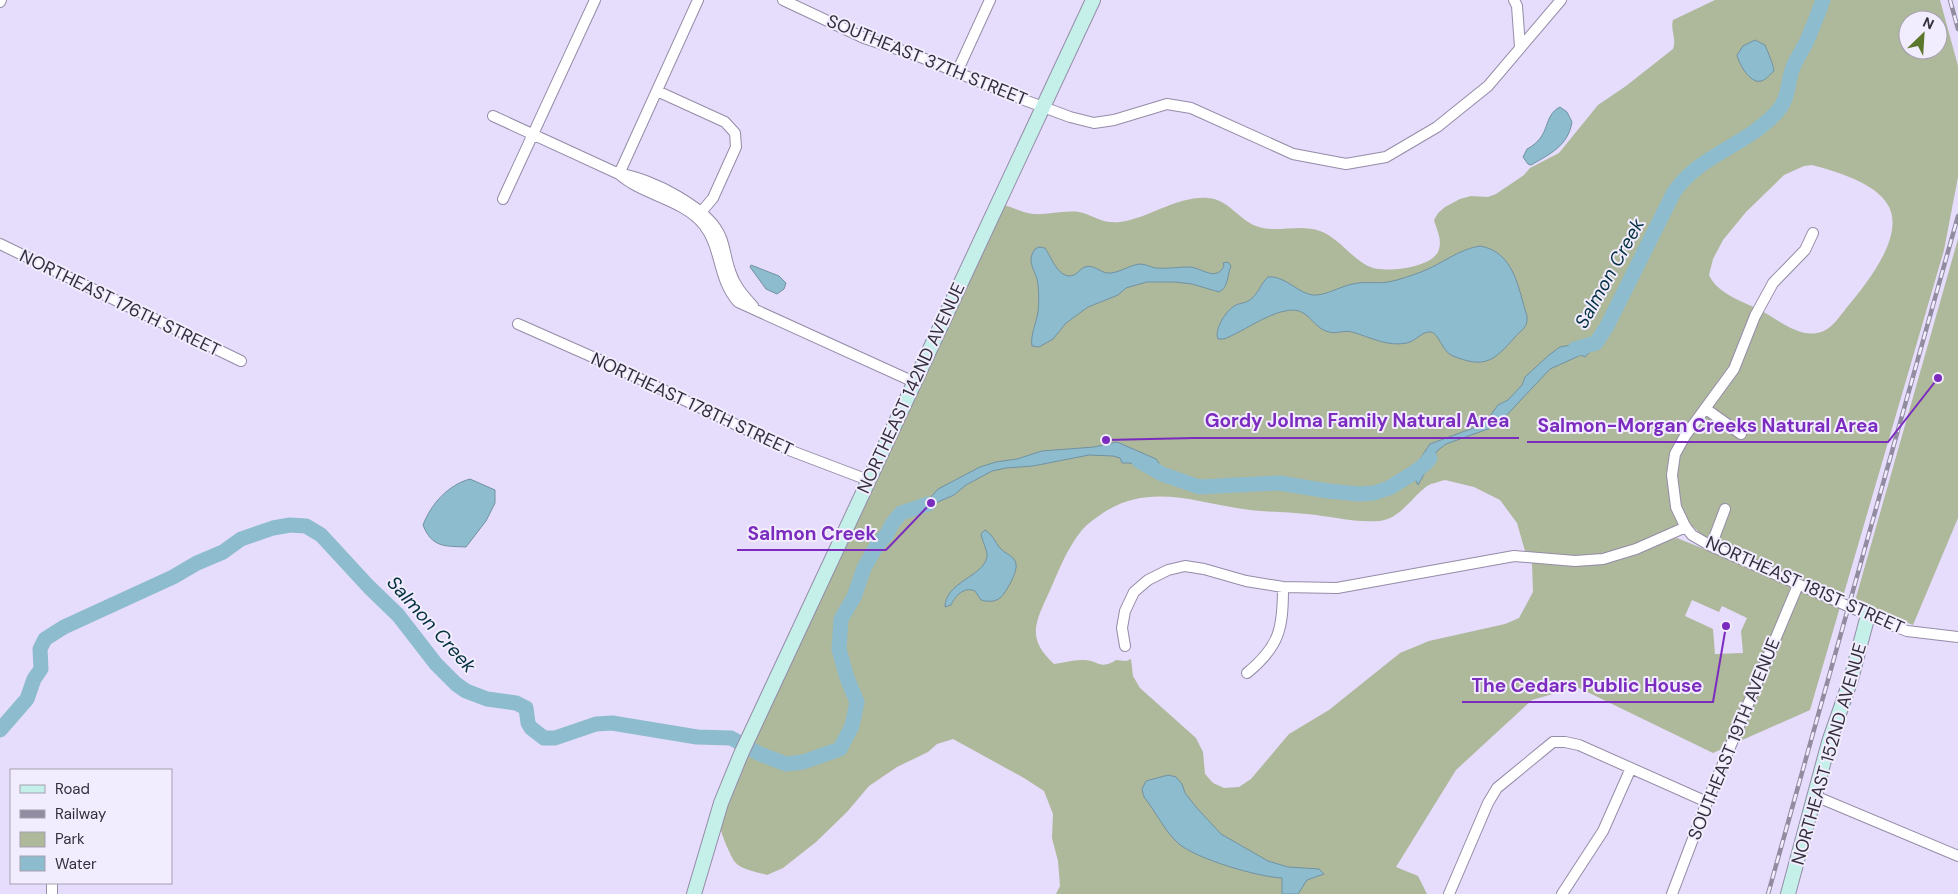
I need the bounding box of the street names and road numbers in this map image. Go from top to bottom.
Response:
street label: SOUTHEAST 37TH STREET [823,9,1031,111]
street label: NORTHEAST 176TH STREET [16,244,224,362]
street label: NORTHEAST 142ND AVENUE [852,279,970,497]
street label: NORTHEAST 178TH STREET [587,347,797,461]
street label: NORTHEAST 181ST STREET [1702,530,1908,640]
street label: SOUTHEAST 19TH AVENUE [1682,634,1786,844]
street label: NORTHEAST 152ND AVENUE [1786,640,1872,868]

